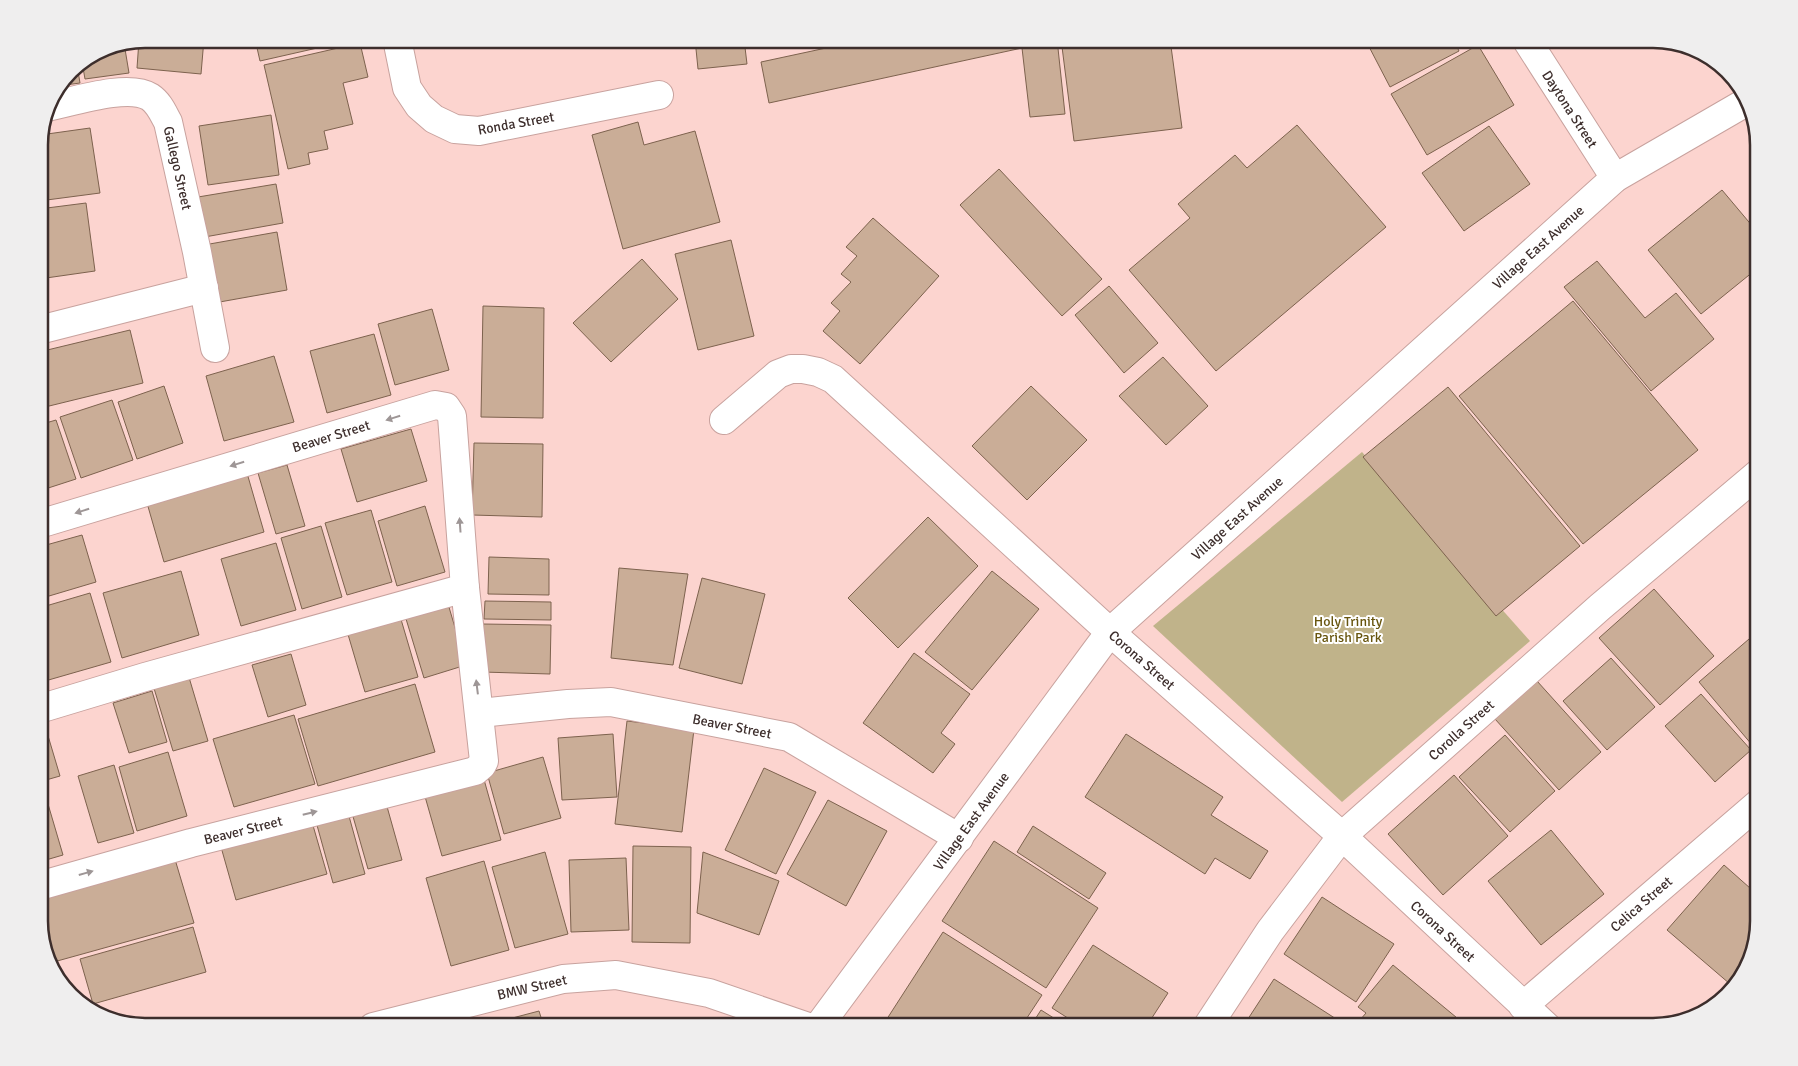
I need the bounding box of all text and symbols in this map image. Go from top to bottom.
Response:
street label: Daytona Street [1538,67,1601,151]
street label: Ronda Street [477,108,556,139]
street label: Gallego Street [160,125,195,212]
street label: Village East Avenue [1489,202,1588,293]
one-way arrow [385,414,400,422]
street label: Beaver Street [290,417,372,456]
one-way arrow [230,461,245,469]
street label: Village East Avenue [1188,473,1287,564]
one-way arrow [74,508,89,516]
one-way arrow [456,517,464,533]
park label: Holy Trinity Parish Park [1314,613,1383,646]
street label: Corona Street [1105,627,1178,694]
one-way arrow [473,678,481,694]
street label: Corolla Street [1425,696,1498,764]
street label: Beaver Street [691,710,773,743]
street label: Village East Avenue [930,769,1013,874]
one-way arrow [303,809,318,817]
street label: Beaver Street [202,813,284,848]
one-way arrow [78,868,93,876]
street label: Celica Street [1607,873,1676,936]
street label: Corona Street [1407,897,1479,966]
street label: BMW Street [496,971,569,1004]

